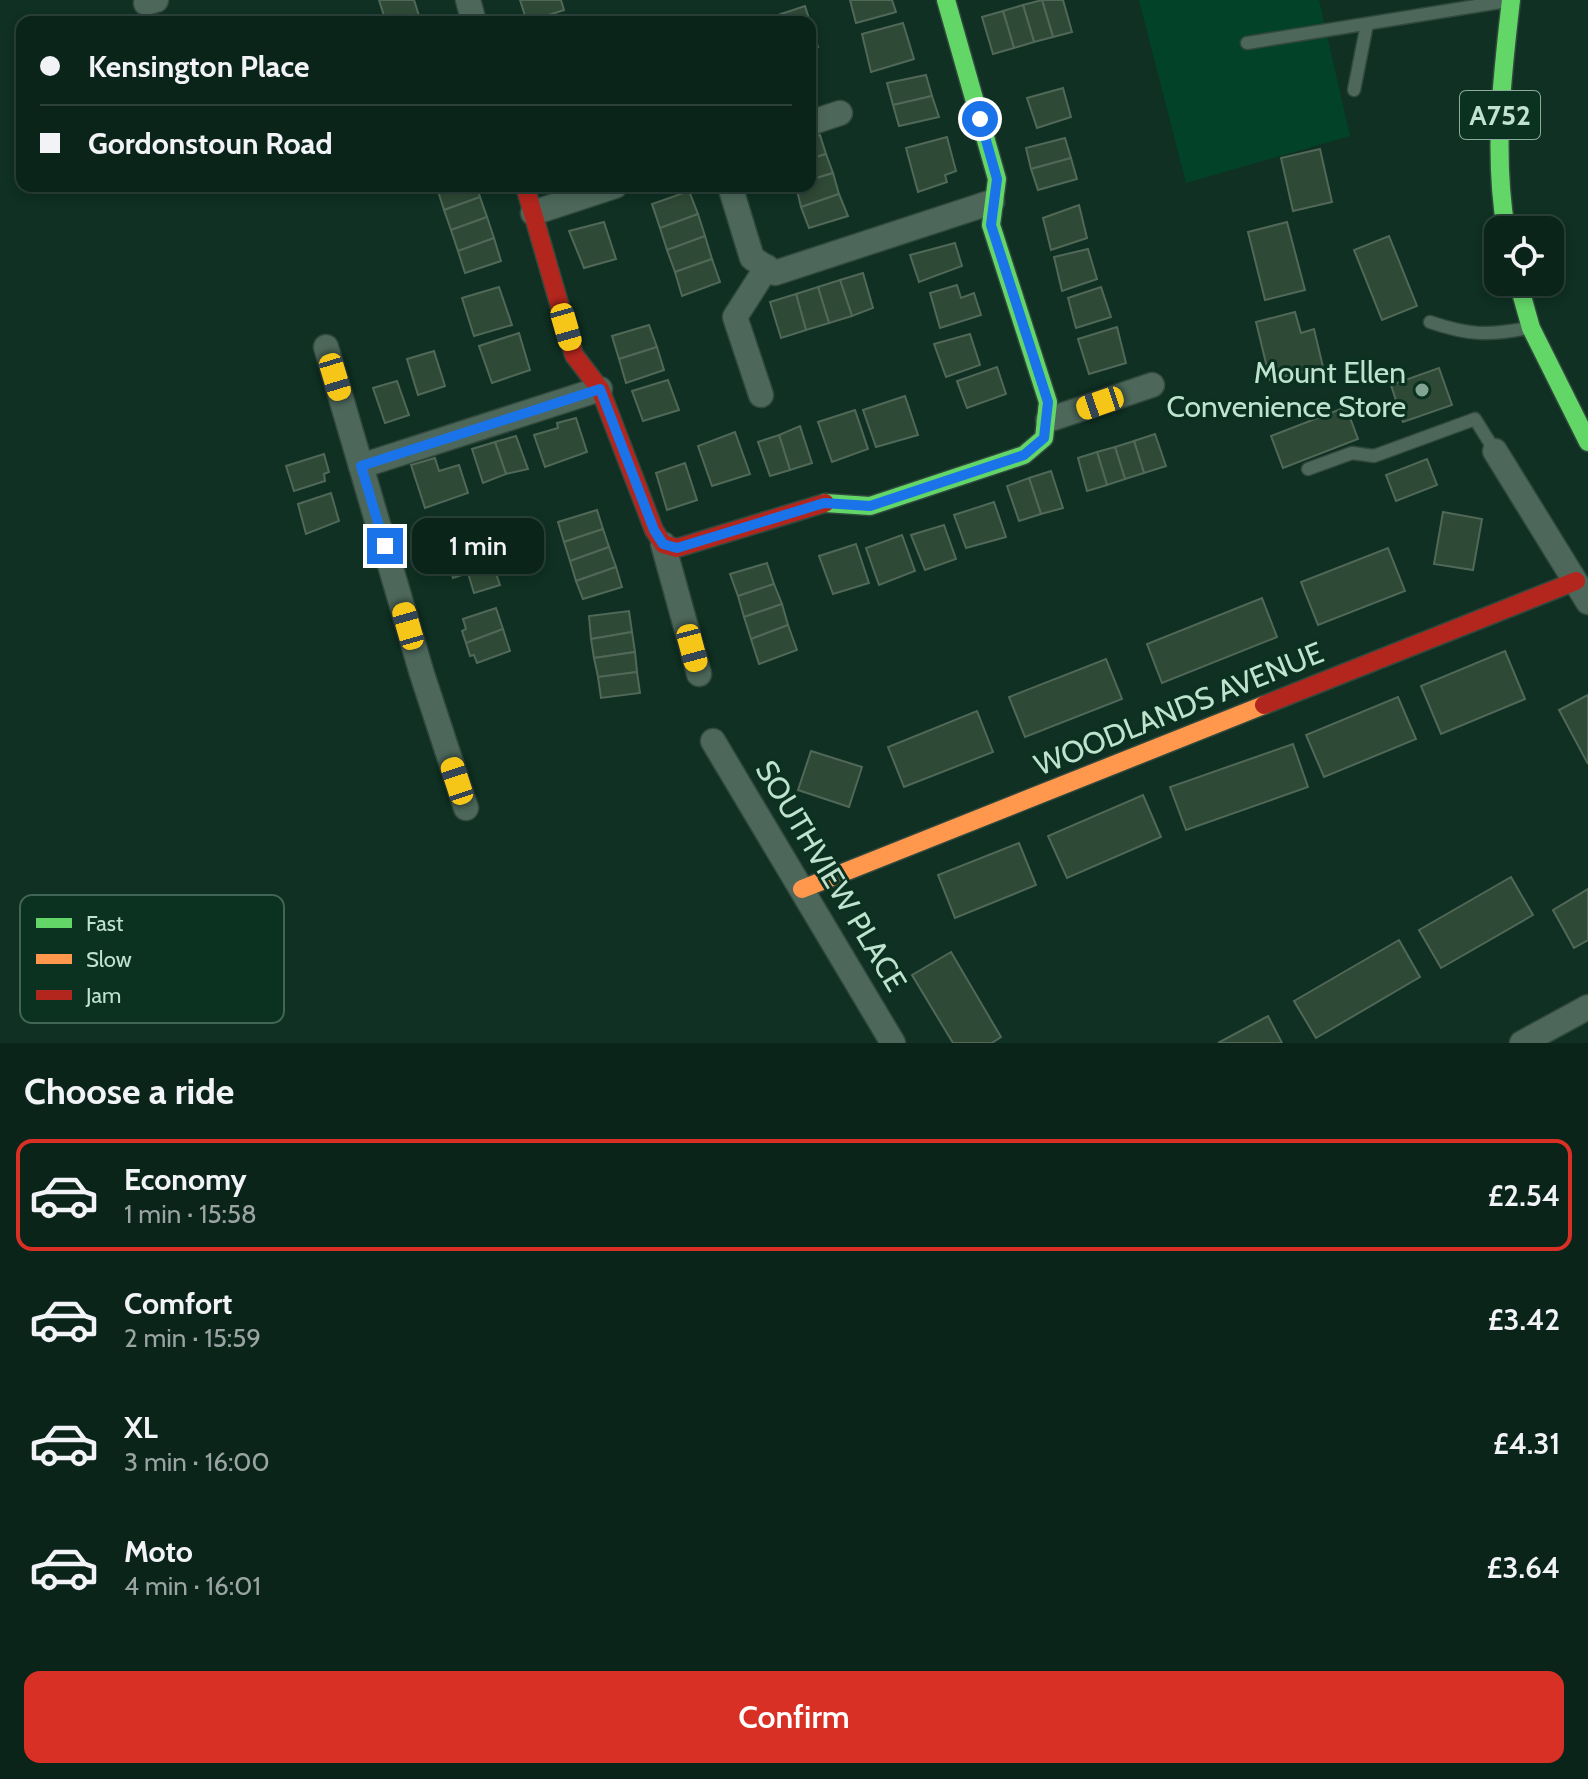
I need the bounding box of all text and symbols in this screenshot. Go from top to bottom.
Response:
text: Kensington Place [88,48,310,85]
road number: A752 [1460,91,1540,139]
route start [962,101,998,137]
text: Gordonstoun Road [88,125,333,162]
map controls [1484,216,1564,296]
button: locate [1484,216,1564,296]
car [548,301,584,353]
car [317,351,353,403]
place label: Mount Ellen Convenience Store [1166,354,1406,425]
marker: Mount Ellen Convenience Store [1413,381,1431,399]
car [1073,384,1127,422]
callout: 1 min [413,518,545,574]
route end [367,528,403,564]
text: 1 min [449,530,507,562]
car [390,600,426,652]
car [674,622,710,674]
street label: WOODLANDS AVENUE [1029,634,1329,783]
car [438,754,476,808]
street label: SOUTHVIEW PLACE [748,754,915,998]
legend [20,895,284,1023]
text: Fast [86,910,124,937]
text: Slow [86,946,132,973]
text: Jam [85,982,121,1009]
text: Choose a ride [24,1069,234,1113]
icon: car [28,1159,100,1231]
text: Economy [124,1161,247,1198]
text: £2.54 [1488,1177,1560,1214]
text: 1 min · 15:58 [124,1198,257,1230]
icon: car [28,1283,100,1355]
text: Comfort [124,1285,232,1322]
text: £3.42 [1488,1301,1560,1338]
text: 2 min · 15:59 [124,1322,261,1354]
icon: car [28,1407,100,1479]
text: XL [124,1409,158,1446]
text: £4.31 [1493,1425,1560,1462]
text: 3 min · 16:00 [124,1446,270,1478]
icon: car [28,1531,100,1603]
text: Moto [124,1533,193,1570]
text: £3.64 [1487,1549,1560,1586]
text: 4 min · 16:01 [124,1570,261,1602]
button: Confirm [24,1671,1564,1763]

